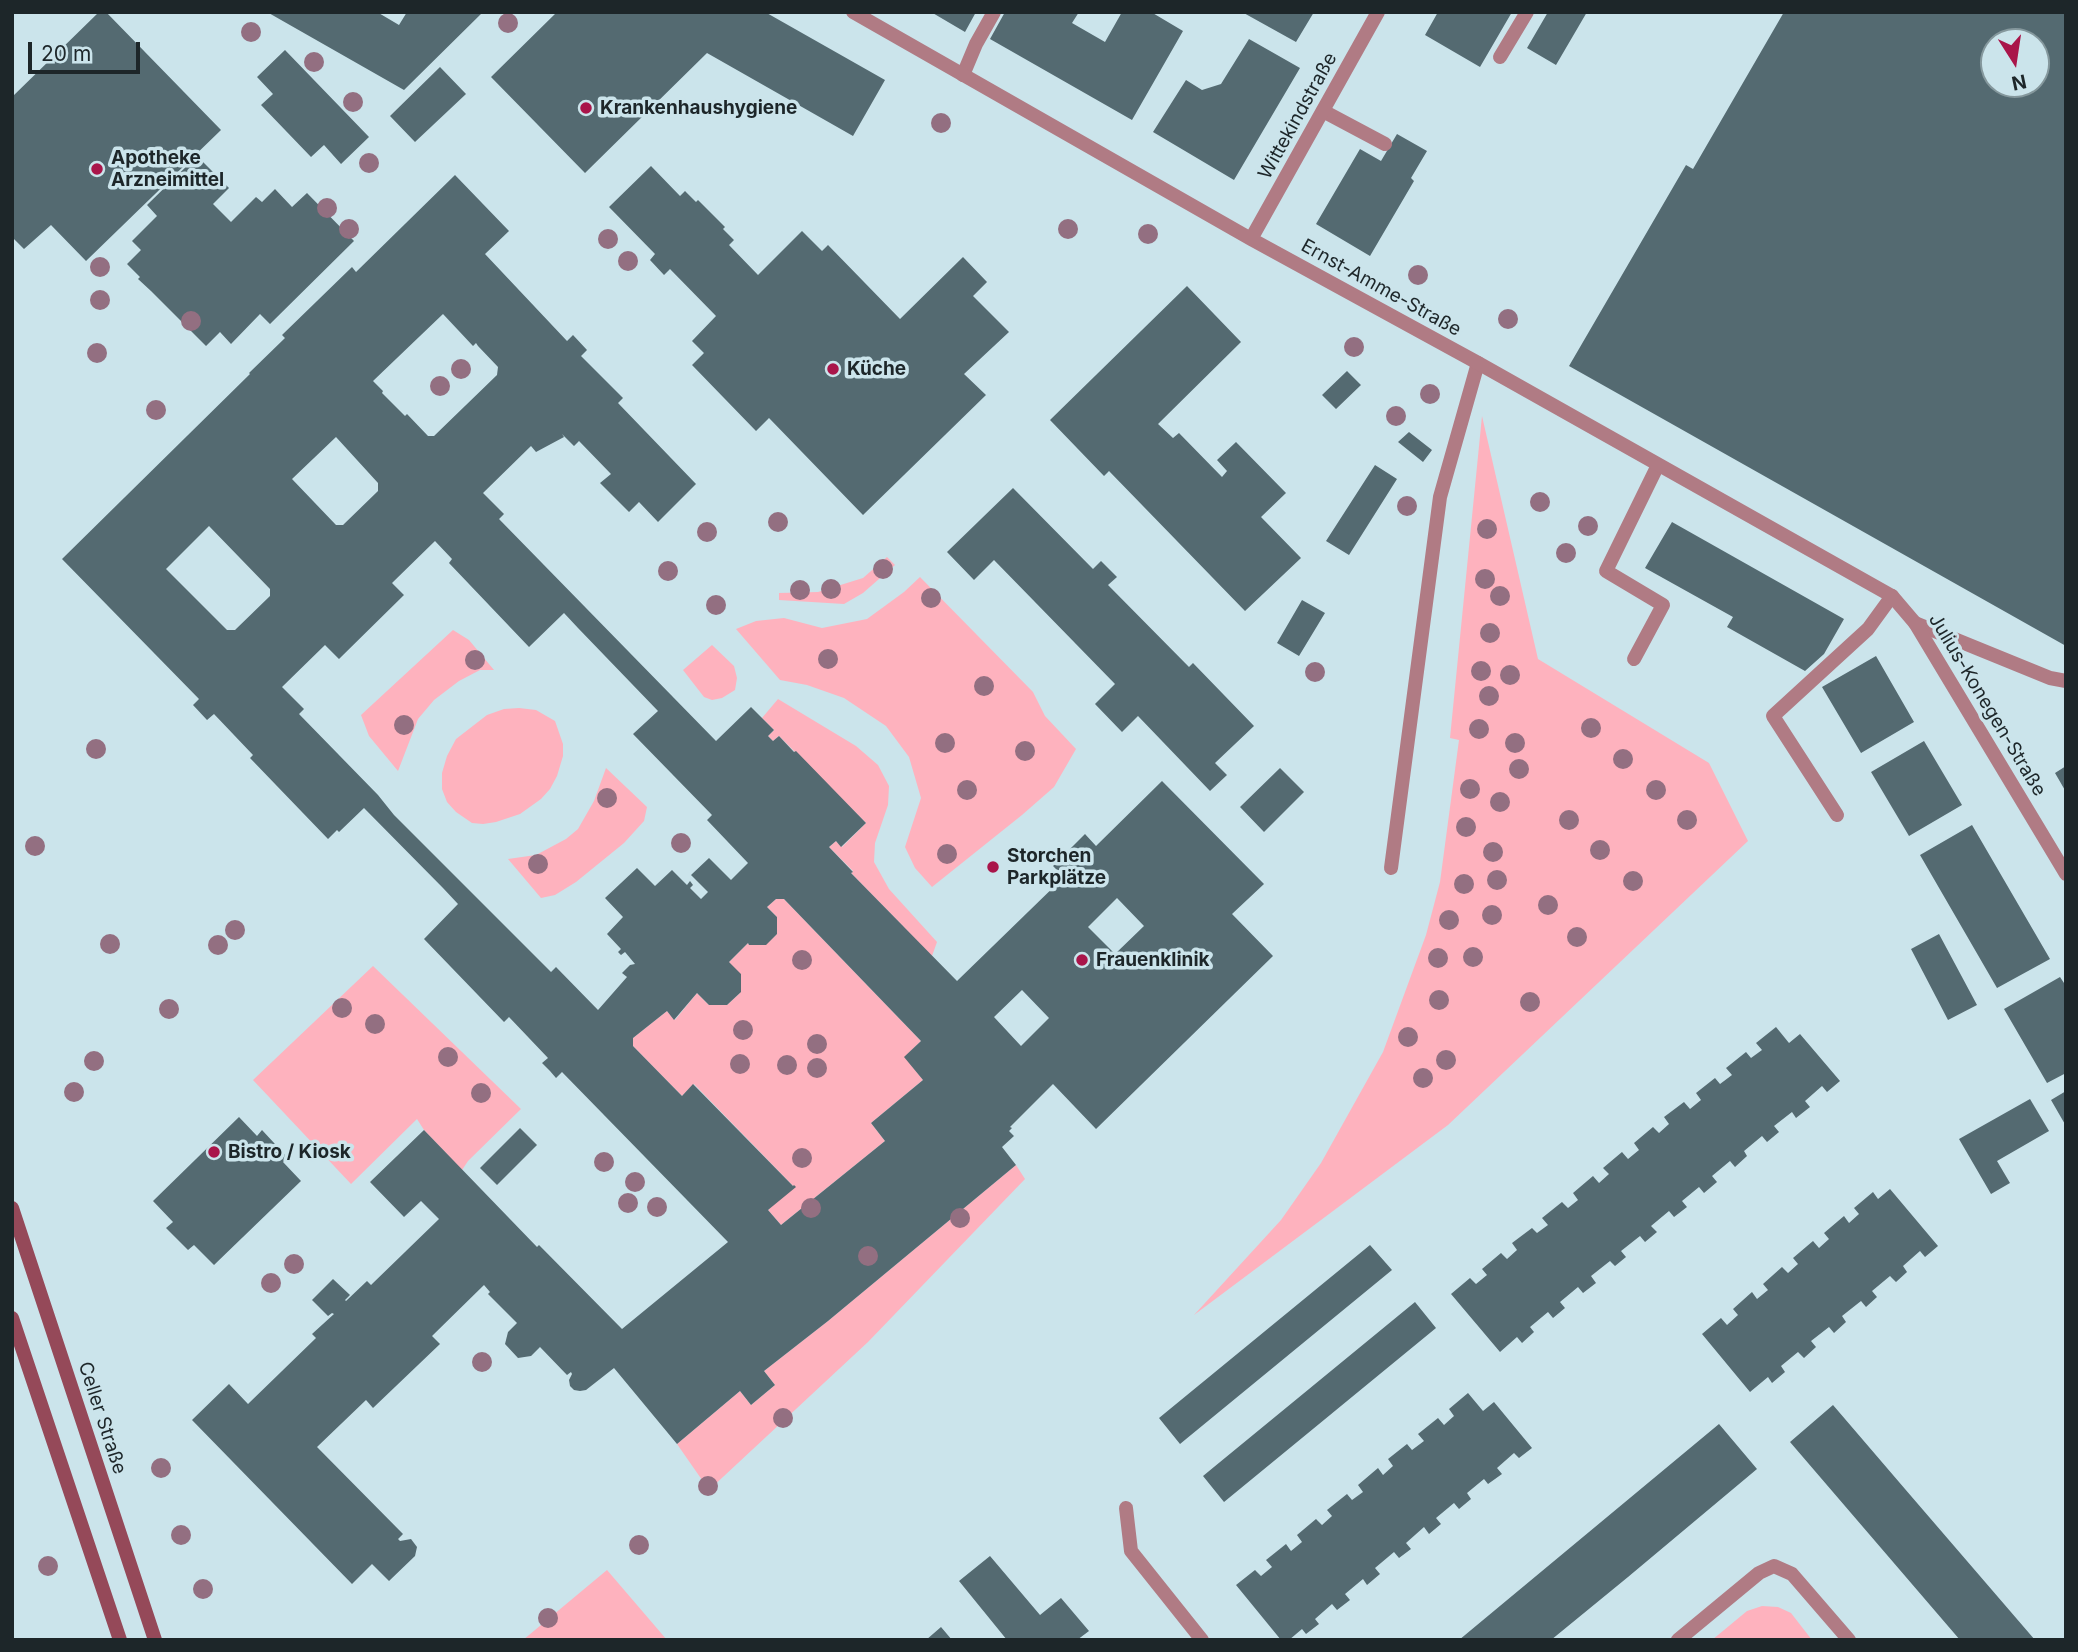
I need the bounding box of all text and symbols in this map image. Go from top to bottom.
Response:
scale bar [32,28,144,72]
north arrow [1980,28,2050,98]
text: 20 m [41,41,91,66]
street label: Wittekindstraße [1254,49,1342,183]
text: N [2010,69,2029,95]
place label: Krankenhaushygiene [600,97,797,119]
marker: Krankenhaushygiene [578,100,594,116]
place label: Apotheke Arzneimittel [111,147,224,191]
marker: Apotheke Arzneimittel [89,161,105,177]
street label: Ernst-Amme-Straße [1297,235,1465,341]
place label: Küche [847,358,906,380]
marker: Küche [825,361,841,377]
street label: Julius-Konegen-Straße [1923,610,2051,800]
place label: Storchen Parkplätze [1007,845,1106,889]
marker: Storchen Parkplätze [985,859,1001,875]
place label: Frauenklinik [1096,949,1210,971]
marker: Frauenklinik [1074,952,1090,968]
place label: Bistro / Kiosk [228,1141,351,1163]
marker: Bistro / Kiosk [206,1144,222,1160]
street label: Celler Straße [73,1359,131,1477]

